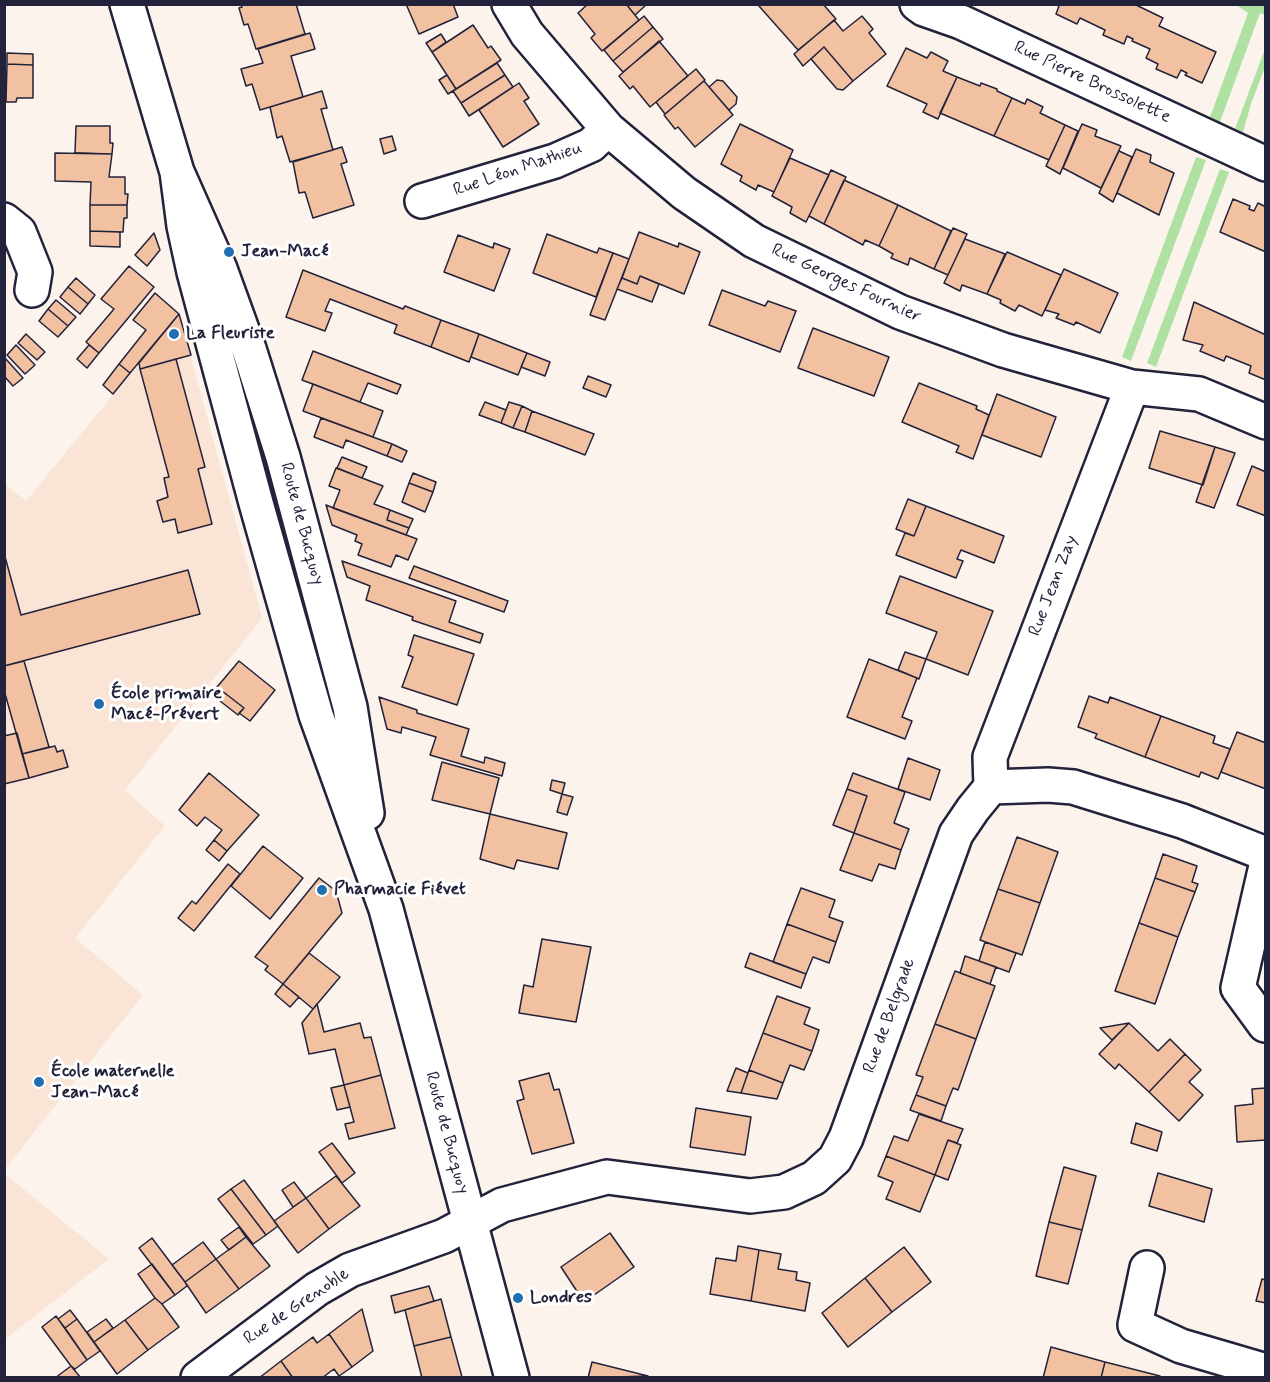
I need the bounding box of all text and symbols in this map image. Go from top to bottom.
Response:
street label: Rue Pierre Brossolette [1010,37,1174,129]
street label: Rue Léon Mathieu [451,138,585,202]
street label: Rue Georges Fournier [768,240,924,328]
place label: Jean-Macé [241,241,329,263]
marker: Jean-Macé [222,245,236,259]
place label: La Fleuriste [186,323,275,345]
marker: La Fleuriste [167,327,181,341]
street label: Route de Bucquoy [274,460,328,588]
street label: Rue Jean Zay [1025,532,1083,640]
place label: École primaire Macé-Prévert [111,683,222,726]
marker: École primaire Macé-Prévert [92,697,106,711]
place label: Pharmacie Fiévet [334,879,466,901]
marker: Pharmacie Fiévet [315,883,329,897]
street label: Rue de Belgrade [859,956,921,1076]
place label: École maternelle Jean-Macé [51,1061,174,1104]
street label: Route de Bucquoy [419,1069,473,1197]
marker: École maternelle Jean-Macé [32,1075,46,1089]
street label: Rue de Grenoble [240,1264,354,1350]
place label: Londres [530,1287,592,1309]
marker: Londres [511,1291,525,1305]

